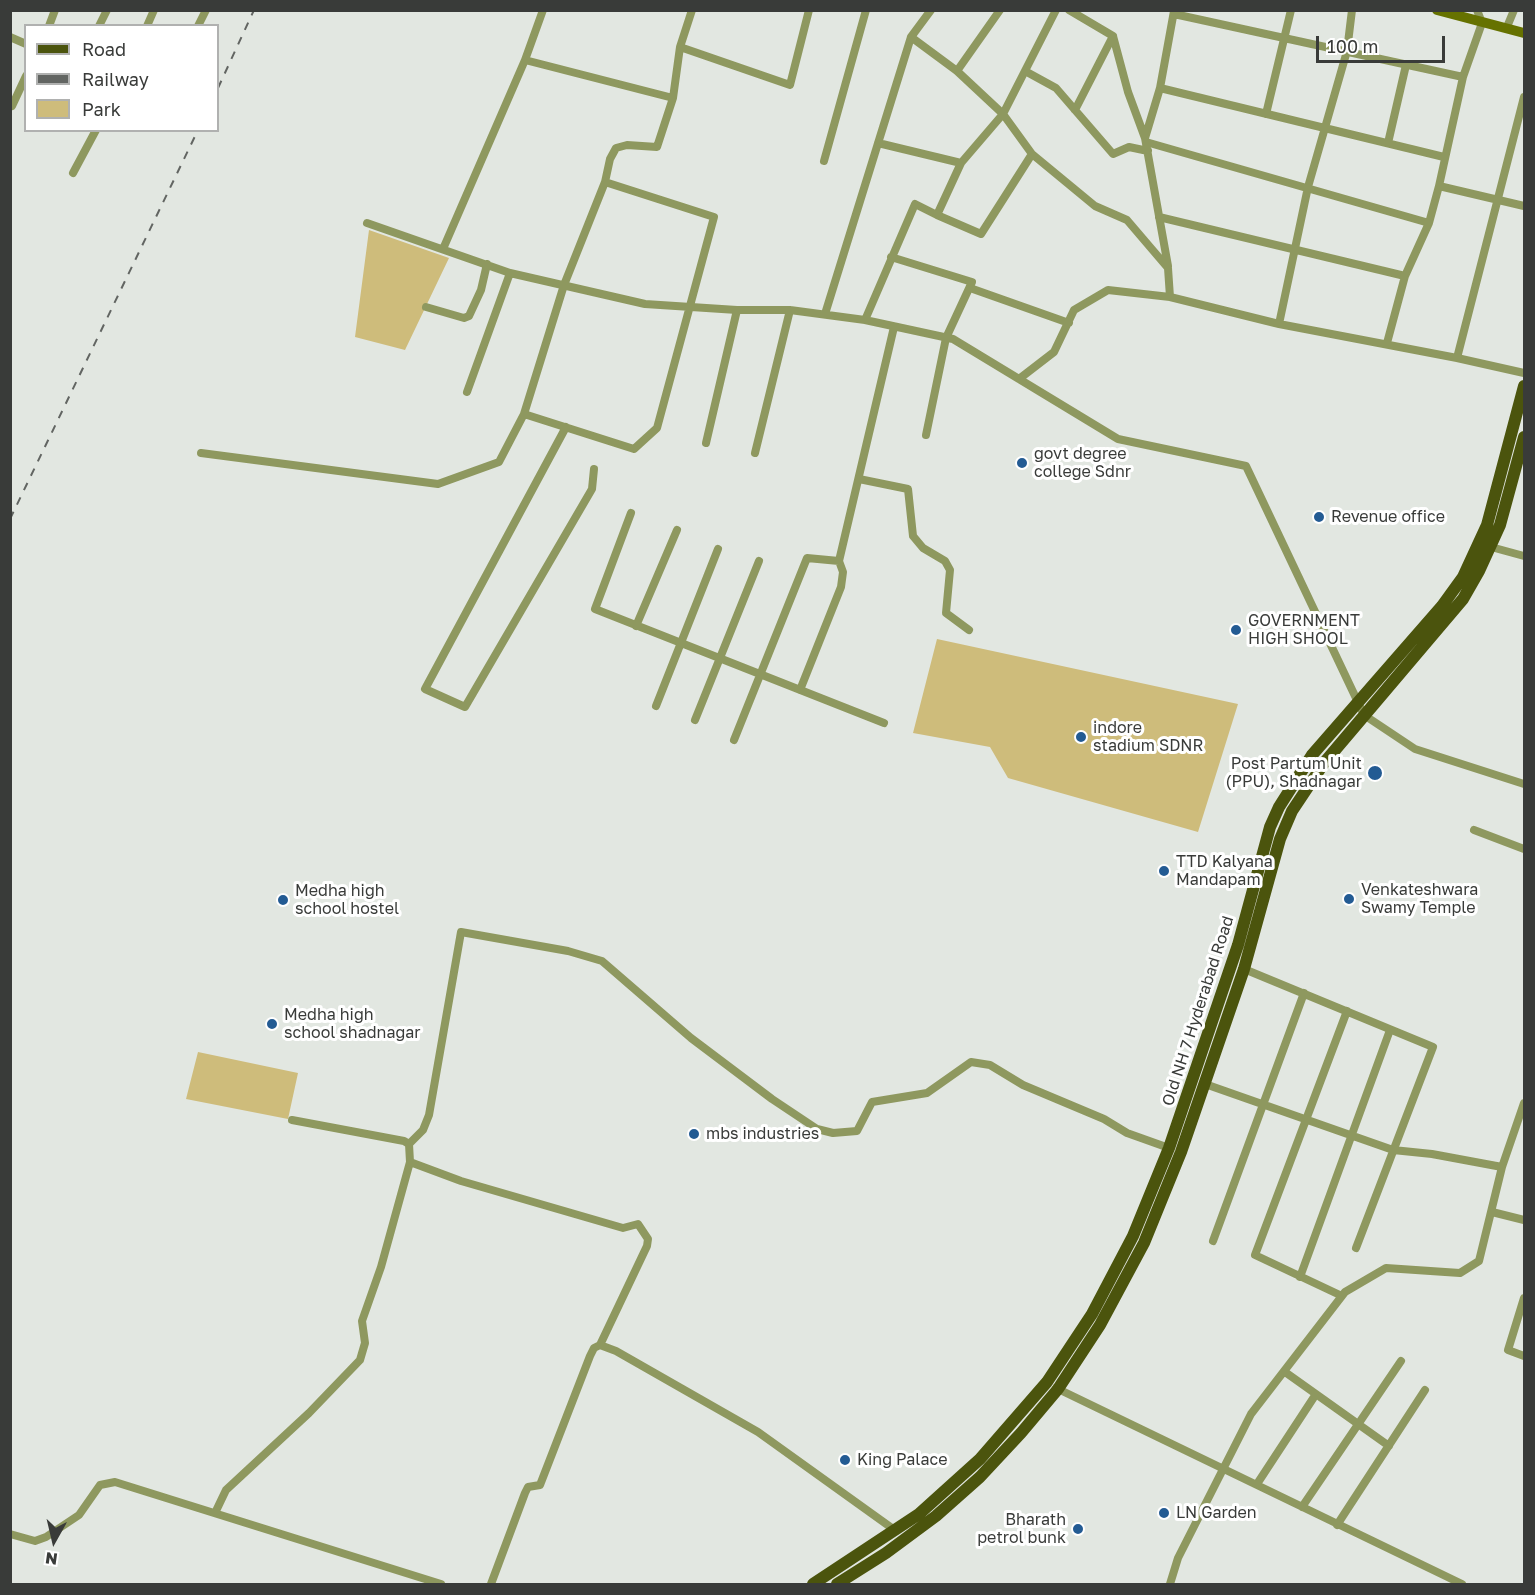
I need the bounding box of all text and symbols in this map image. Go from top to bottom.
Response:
legend [24,24,219,132]
scale bar [1319,24,1448,62]
text: 100 m [1327,35,1378,57]
text: Road [82,38,126,60]
text: Railway [82,68,149,90]
text: Park [82,98,121,120]
place label: govt degree college Sdnr [1034,444,1131,482]
marker: govt degree college Sdnr [1015,456,1029,470]
place label: Revenue office [1331,507,1445,527]
marker: Revenue office [1312,510,1326,524]
place label: GOVERNMENT HIGH SHOOL [1248,611,1360,649]
marker: GOVERNMENT HIGH SHOOL [1229,623,1243,637]
place label: indore stadium SDNR [1093,718,1203,756]
marker: indore stadium SDNR [1074,730,1088,744]
place label: Post Partum Unit (PPU), Shadnagar [1225,754,1362,792]
marker: Post Partum Unit (PPU), Shadnagar [1366,764,1384,782]
place label: TTD Kalyana Mandapam [1176,852,1273,890]
marker: TTD Kalyana Mandapam [1157,864,1171,878]
place label: Venkateshwara Swamy Temple [1361,880,1478,918]
place label: Medha high school hostel [295,881,399,919]
marker: Venkateshwara Swamy Temple [1342,892,1356,906]
marker: Medha high school hostel [276,893,290,907]
street label: Old NH 7 Hyderabad Road [1158,914,1238,1108]
place label: Medha high school shadnagar [284,1005,421,1043]
marker: Medha high school shadnagar [265,1017,279,1031]
place label: mbs industries [706,1124,819,1144]
marker: mbs industries [687,1127,701,1141]
place label: King Palace [857,1450,948,1470]
marker: King Palace [838,1453,852,1467]
place label: LN Garden [1176,1503,1257,1523]
marker: LN Garden [1157,1506,1171,1520]
place label: Bharath petrol bunk [977,1510,1066,1548]
north arrow [24,1511,84,1571]
marker: Bharath petrol bunk [1071,1522,1085,1536]
text: N [44,1548,59,1570]

